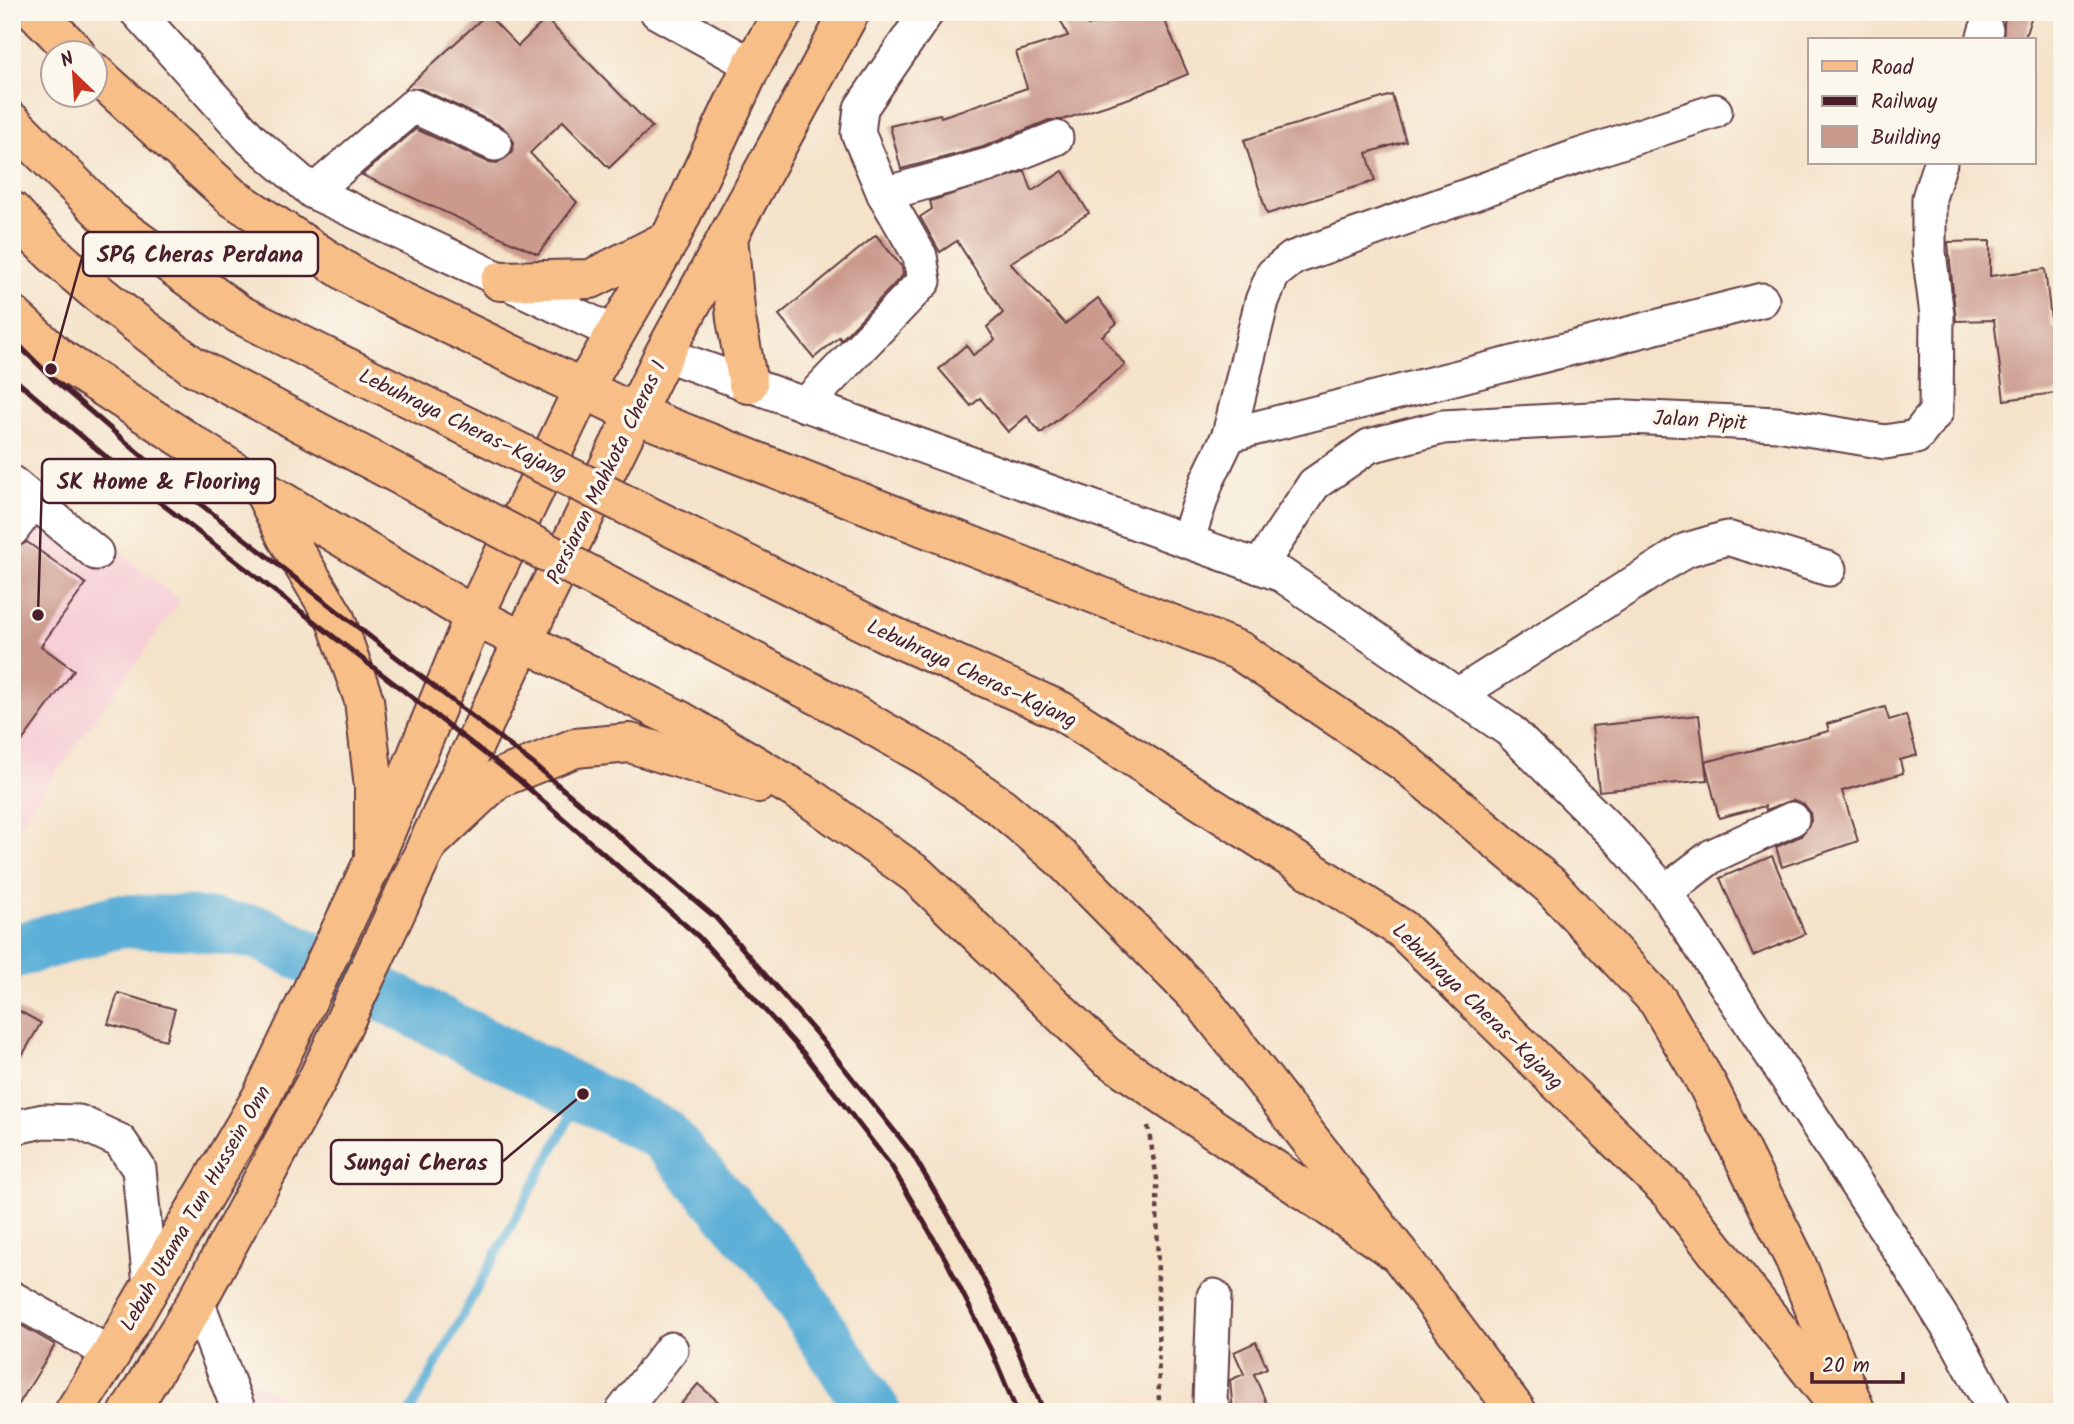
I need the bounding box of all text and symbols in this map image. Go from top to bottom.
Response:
north arrow [38,38,108,108]
legend [1808,38,2036,164]
text: N [56,44,79,77]
text: Road [1871,52,1914,85]
text: Railway [1871,86,1937,119]
text: Building [1871,122,1941,155]
callout: SPG Cheras Perdana [83,232,318,276]
text: SPG Cheras Perdana [97,238,304,274]
street label: Persiaran Mahkota Cheras 1 [539,355,676,590]
street label: Lebuhraya Cheras–Kajang [352,360,572,490]
street label: Jalan Pipit [1652,403,1749,440]
callout: SK Home & Flooring [42,459,275,503]
text: SK Home & Flooring [57,465,261,501]
street label: Lebuhraya Cheras–Kajang [861,611,1082,738]
street label: Lebuhraya Cheras–Kajang [1383,916,1571,1098]
street label: Lebuh Utama Tun Hussein Onn [112,1079,280,1338]
callout: Sungai Cheras [331,1140,502,1184]
text: Sungai Cheras [344,1146,488,1182]
scale bar [1812,1340,1902,1384]
text: 20 m [1822,1350,1870,1383]

